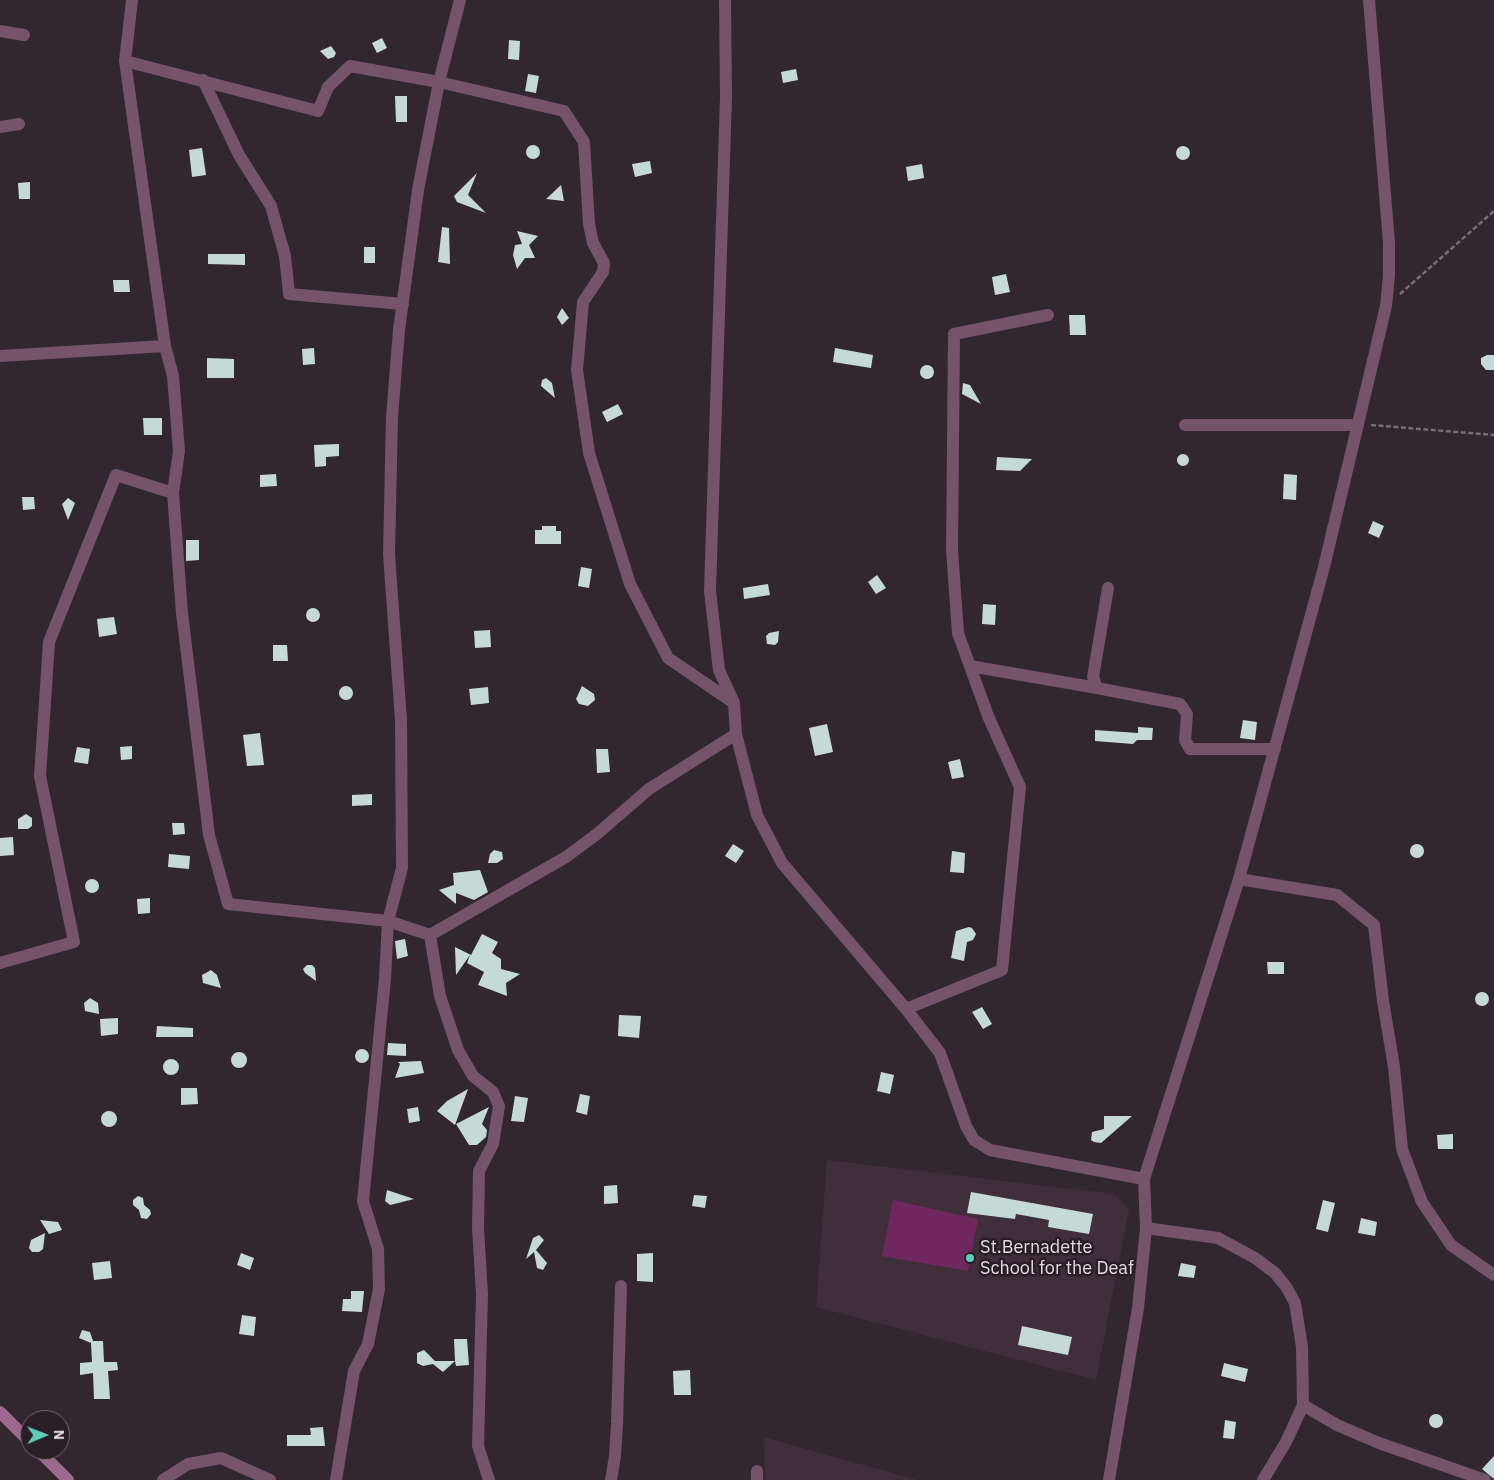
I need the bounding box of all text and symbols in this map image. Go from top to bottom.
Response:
place label: St.Bernadette School for the Deaf [980,1237,1134,1280]
marker: St.Bernadette School for the Deaf [964,1252,976,1264]
north arrow [20,1410,70,1460]
text: N [50,1430,68,1440]

